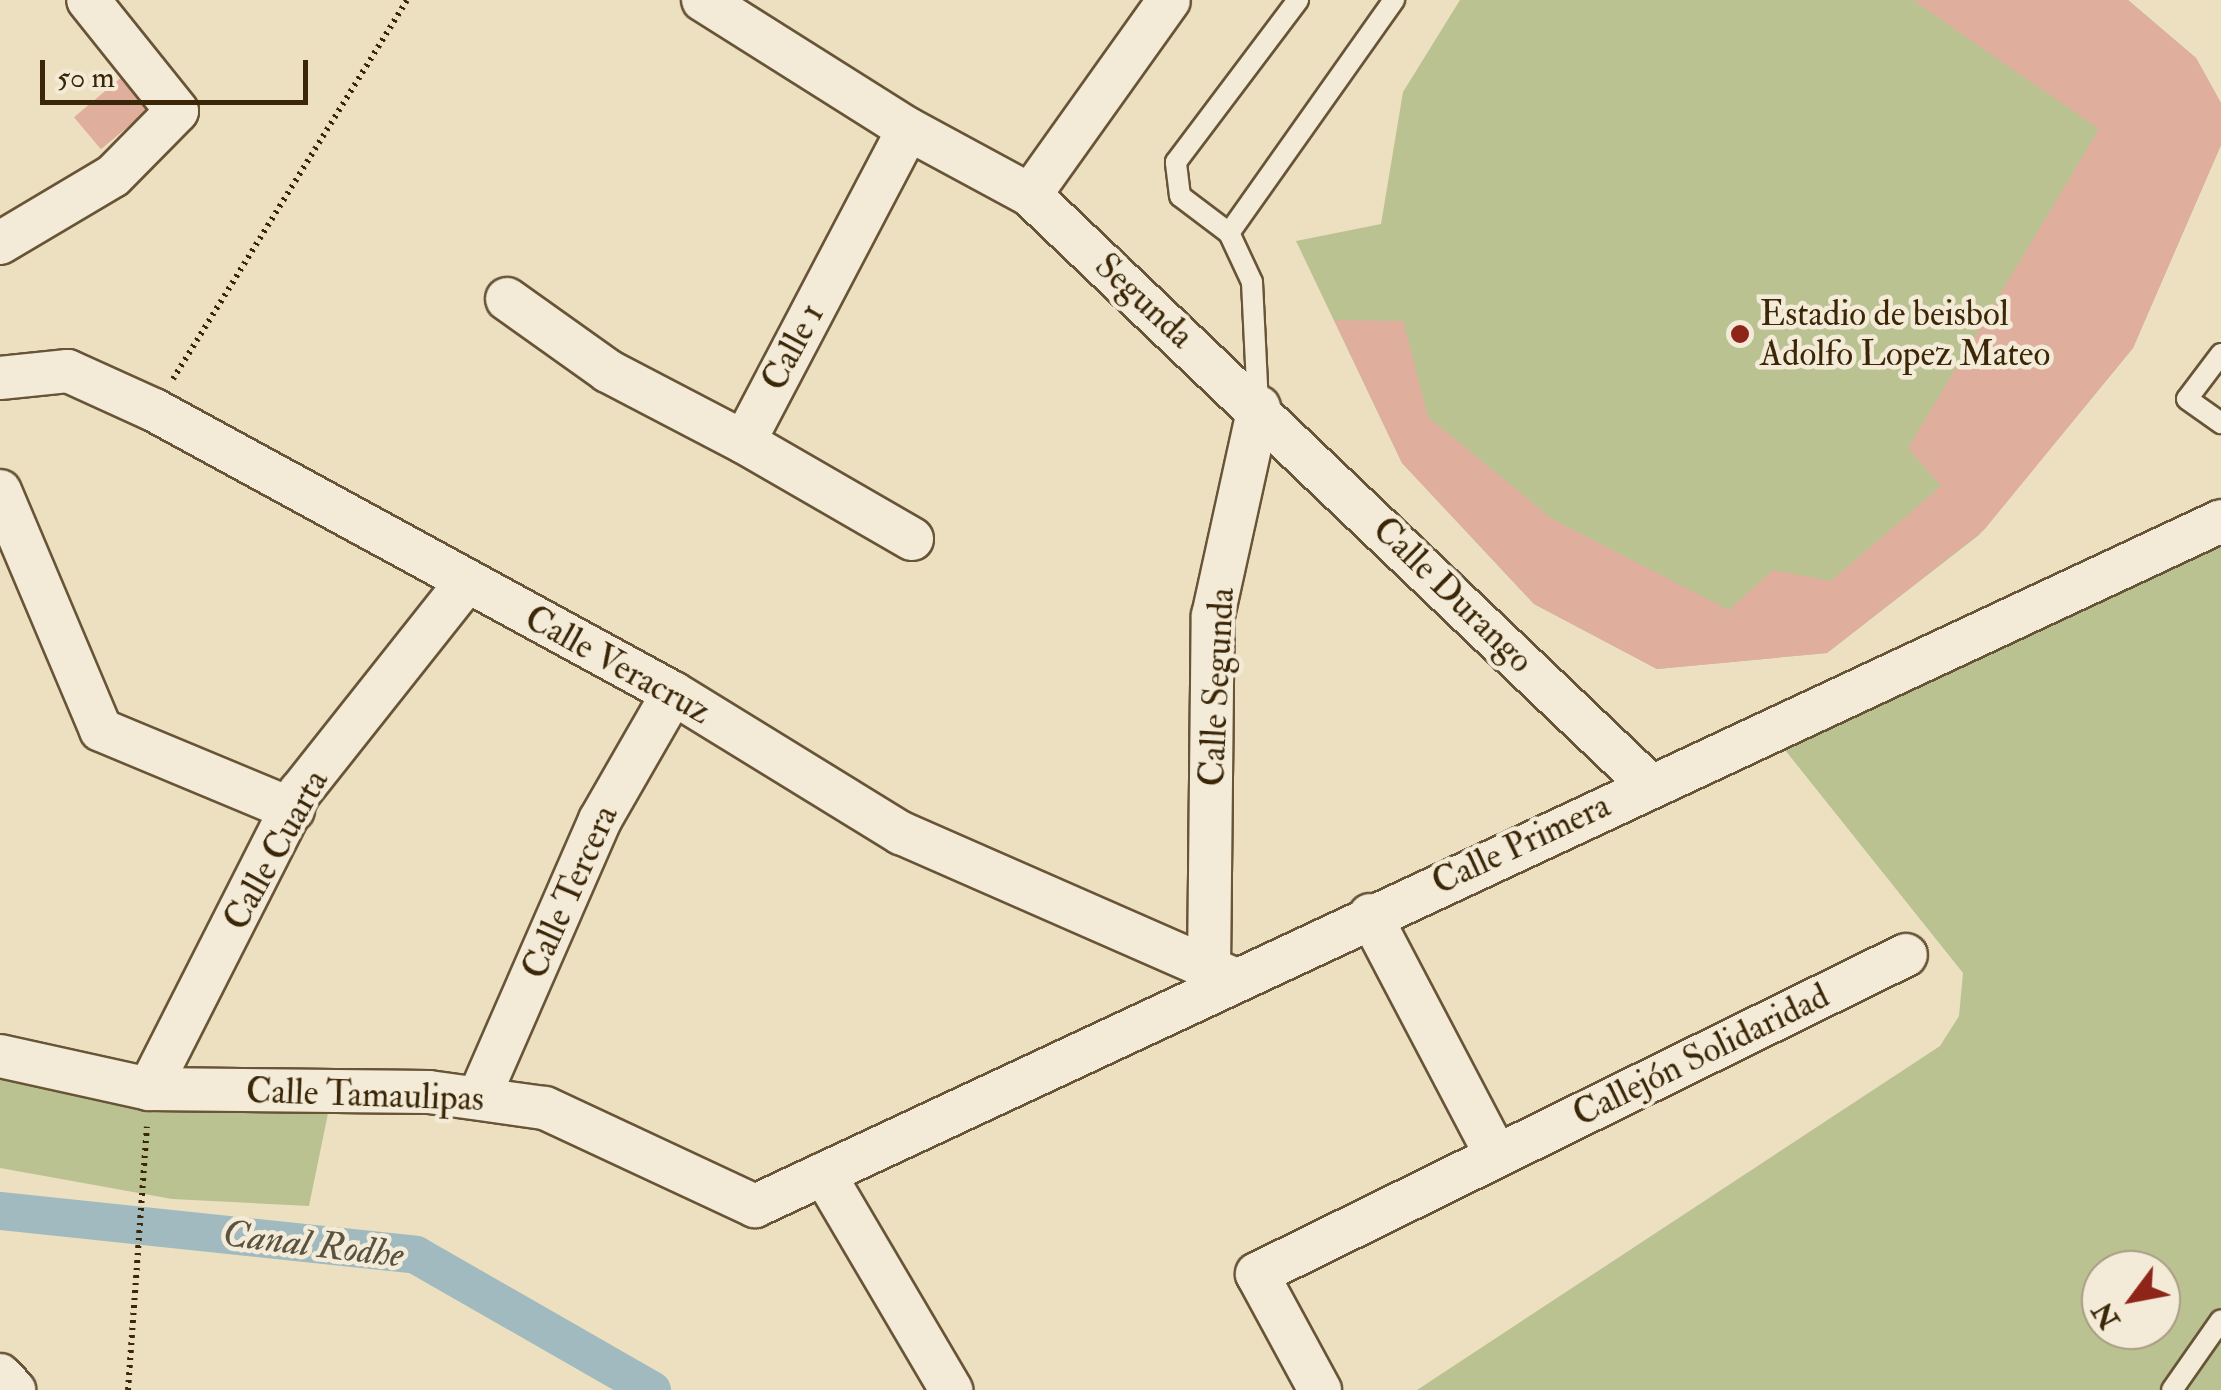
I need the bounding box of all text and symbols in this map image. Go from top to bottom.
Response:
scale bar [45,40,312,102]
text: 50 m [57,59,115,96]
street label: Segunda [1086,245,1202,357]
place label: Estadio de beisbol Adolfo Lopez Mateo [1760,293,2050,375]
street label: Calle 1 [753,296,833,398]
marker: Estadio de beisbol Adolfo Lopez Mateo [1729,323,1751,345]
street label: Calle Durango [1364,508,1542,682]
street label: Calle Segunda [1191,587,1243,787]
street label: Calle Veracruz [518,597,718,733]
street label: Calle Cuarta [215,763,337,937]
street label: Calle Primera [1425,785,1617,903]
street label: Calle Tercera [513,799,627,985]
street label: Callejón Solidaridad [1566,975,1836,1135]
street label: Calle Tamaulipas [245,1070,485,1120]
water label: Canal Rodhe [220,1211,406,1279]
north arrow [2081,1250,2181,1350]
text: N [2085,1295,2128,1335]

